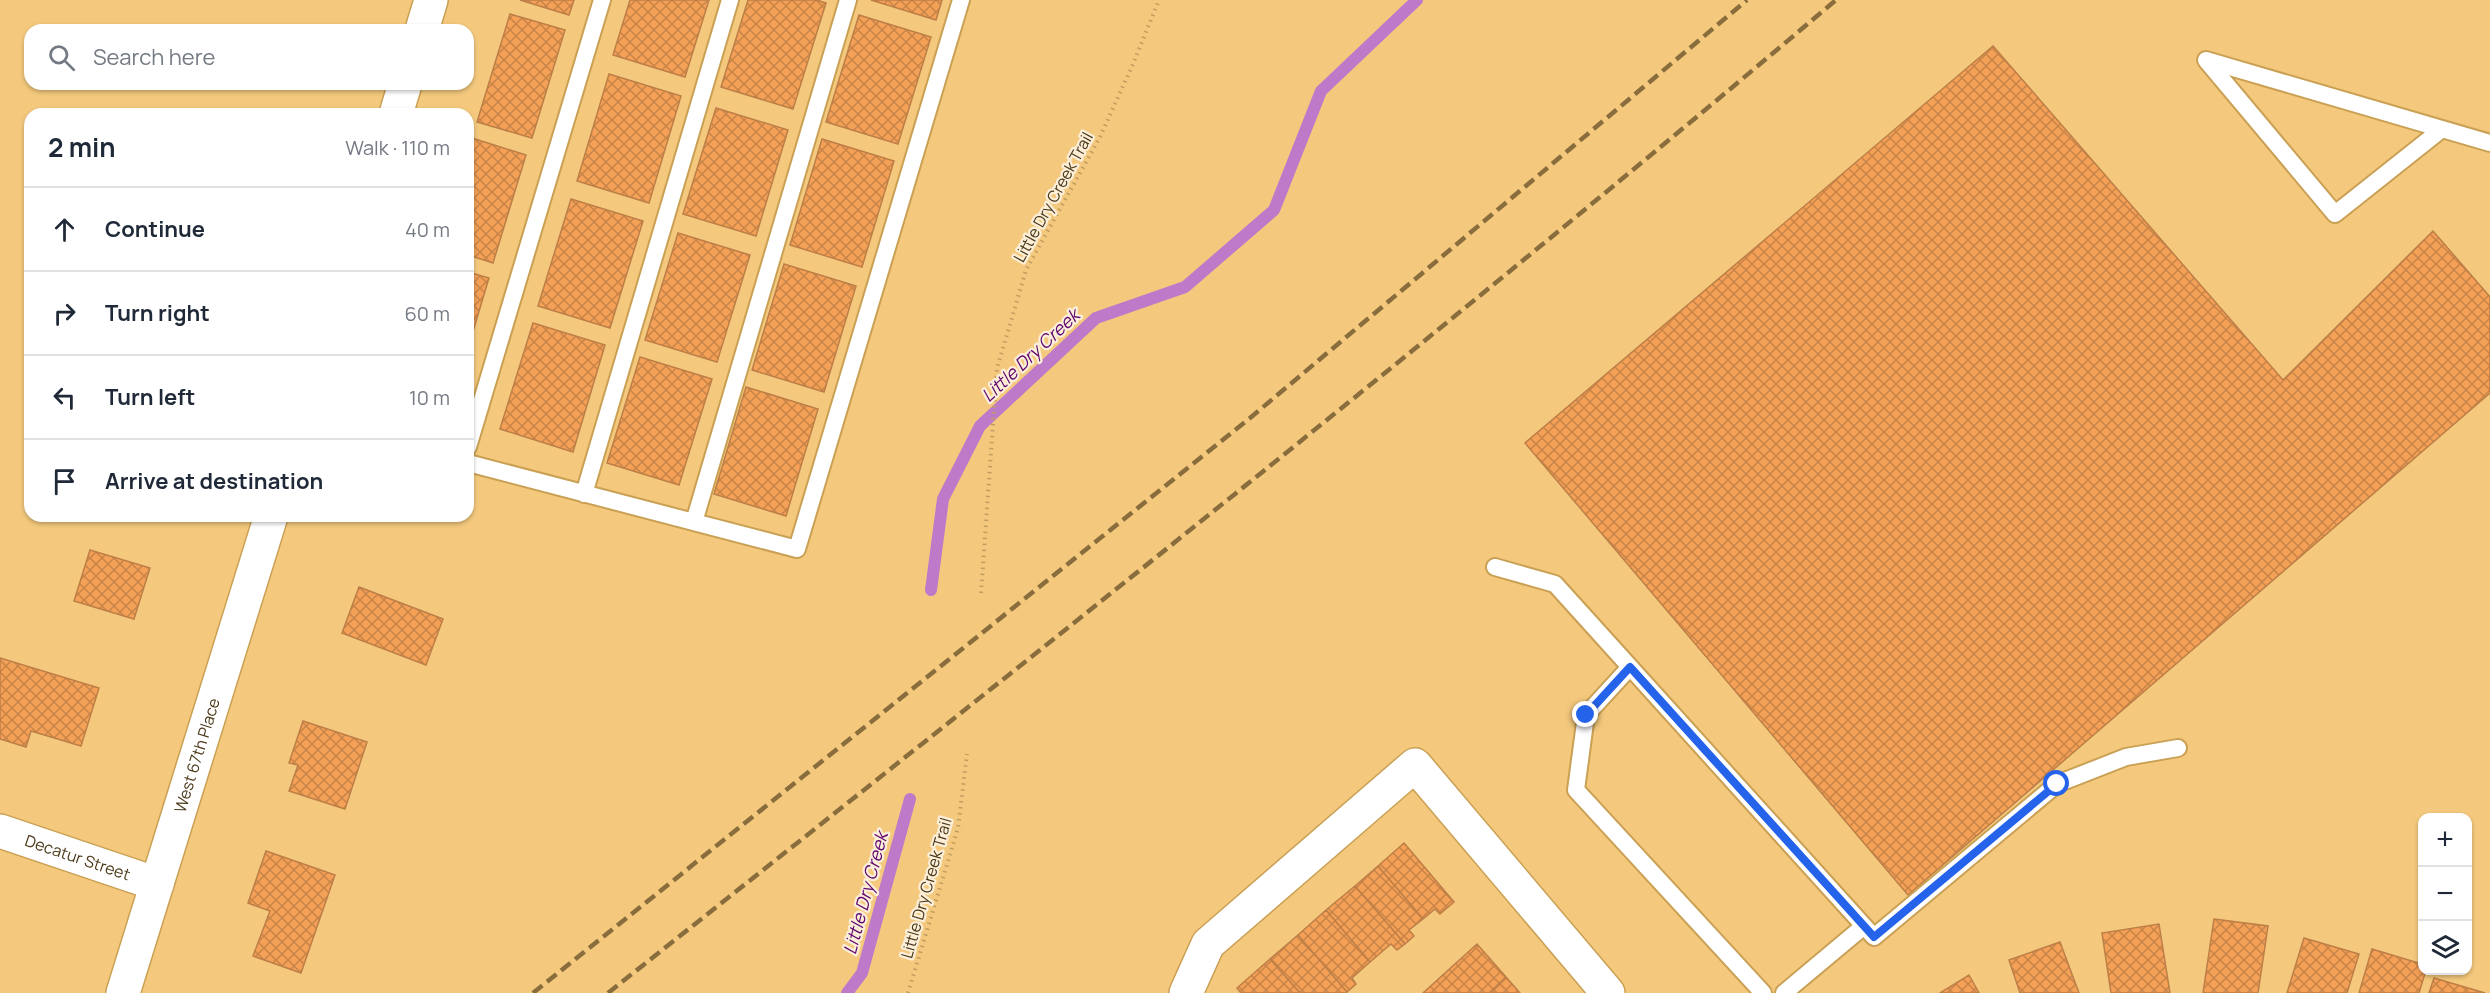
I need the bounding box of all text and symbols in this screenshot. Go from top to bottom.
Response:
search box [24,24,474,90]
icon: search [45,41,78,74]
text: Search here [93,42,215,72]
street label: Little Dry Creek Trail [1008,128,1098,266]
text: 2 min [48,129,116,165]
text: Walk · 110 m [345,134,450,161]
icon: ahead [48,213,81,246]
text: Continue [105,214,205,244]
text: 40 m [405,216,450,243]
icon: right [48,297,81,330]
text: Turn right [105,298,210,328]
text: 60 m [404,300,450,327]
water label: Little Dry Creek [976,301,1086,407]
icon: left [48,381,81,414]
text: Turn left [105,382,195,412]
text: 10 m [409,384,450,411]
icon: arrive [48,465,81,498]
text: Arrive at destination [105,466,323,496]
street label: West 67th Place [169,695,225,815]
route end [1572,701,1598,727]
route start [2043,770,2069,796]
map controls [2418,813,2472,975]
button: + [2418,813,2472,867]
street label: Little Dry Creek Trail [895,815,957,961]
water label: Little Dry Creek [837,826,894,957]
street label: Decatur Street [22,829,133,885]
button: − [2418,867,2472,921]
button: layers [2418,921,2472,975]

